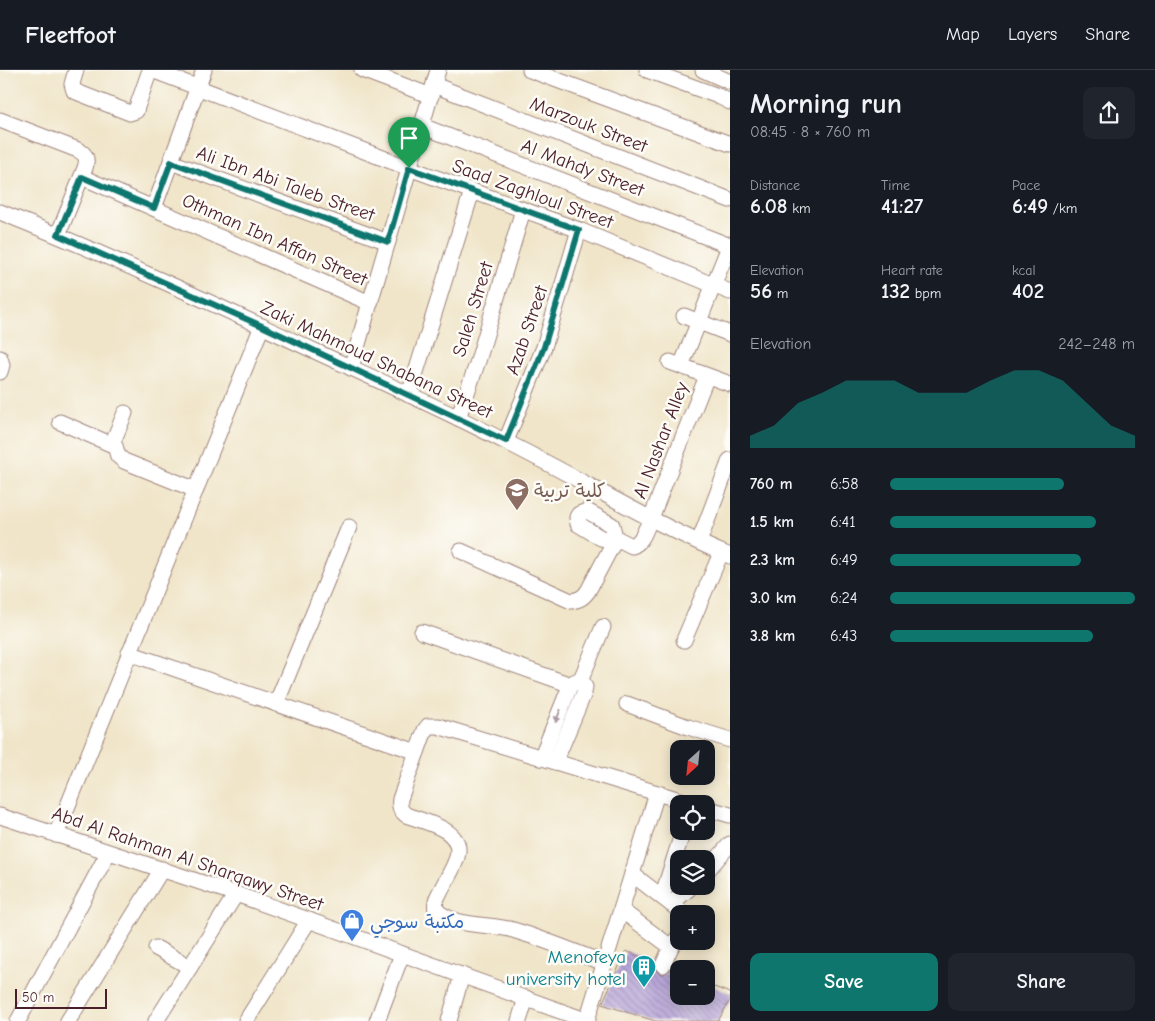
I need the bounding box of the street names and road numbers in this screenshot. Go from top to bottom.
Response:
street label: Marzouk Street [527,92,651,158]
street label: Al Mahdy Street [518,134,648,202]
street label: Ali Ibn Abi Taleb Street [194,141,378,227]
street label: Saad Zaghloul Street [449,155,617,233]
street label: Othman Ibn Affan Street [179,189,371,291]
street label: Saleh Street [448,259,498,359]
street label: Azab Street [501,282,553,378]
street label: Zaki Mahmoud Shabana Street [257,296,496,424]
street label: Al Nashar Alley [629,379,693,502]
street label: Abd Al Rahman Al Sharqawy Street [49,802,327,916]

